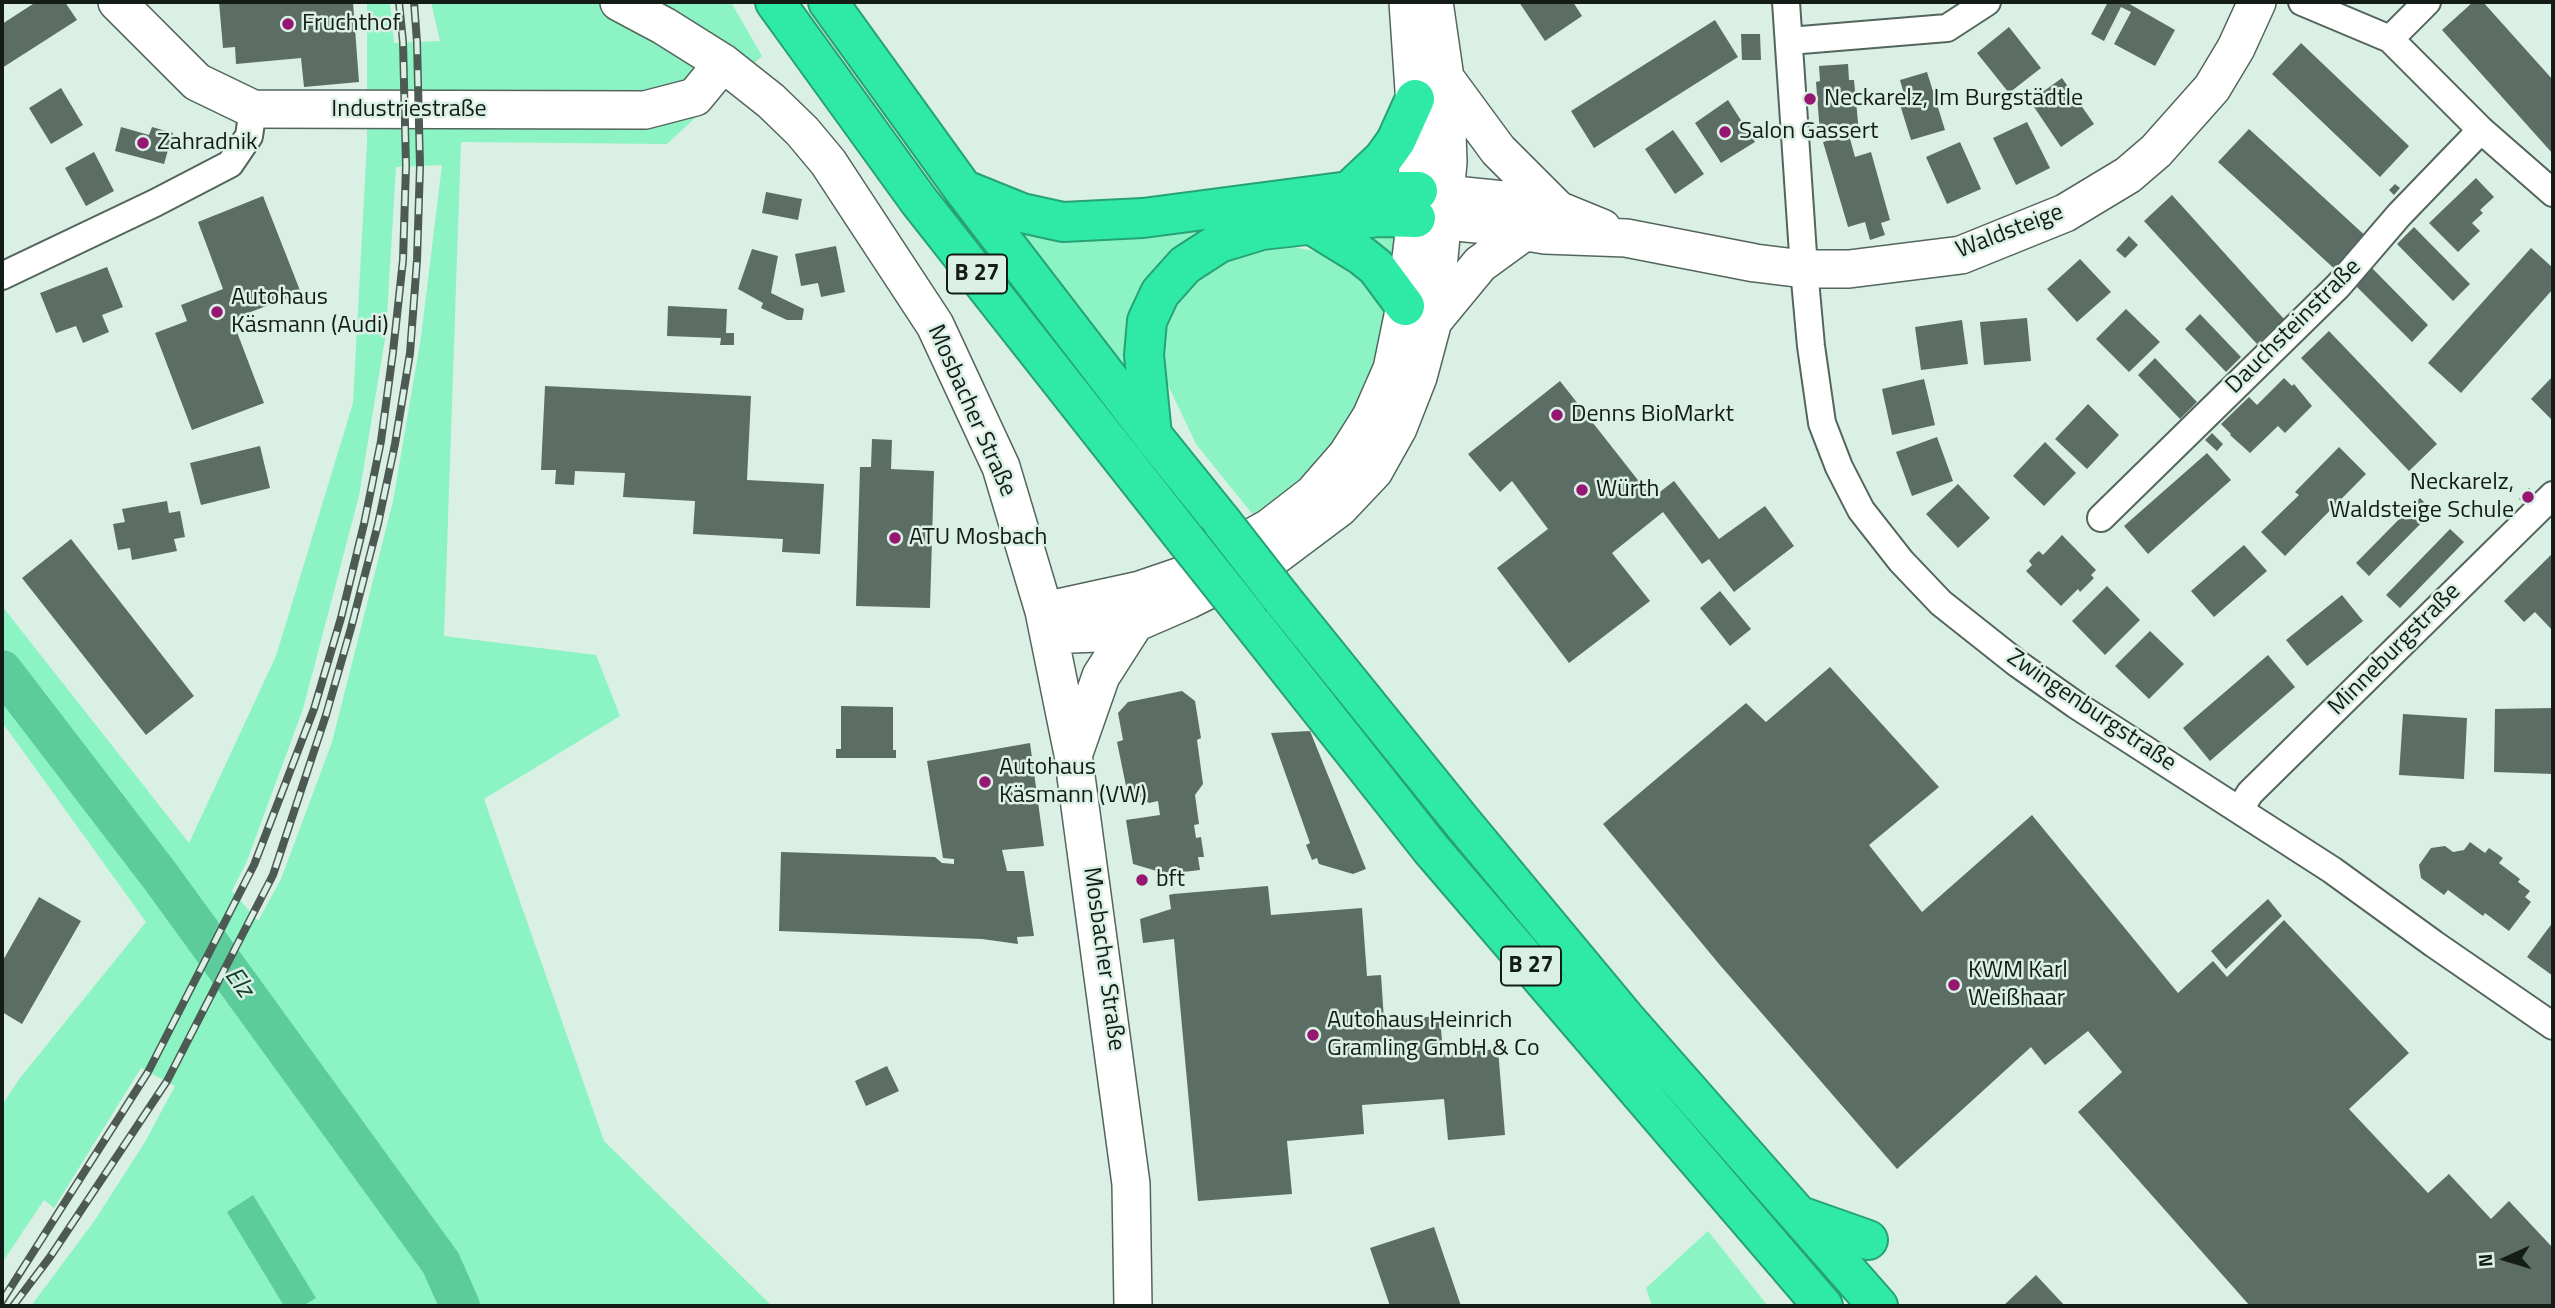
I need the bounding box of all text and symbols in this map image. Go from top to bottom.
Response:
place label: Fruchthof [302,10,400,38]
marker: Fruchthof [280,16,296,32]
place label: Neckarelz, Im Burgstädtle [1824,85,2083,113]
marker: Neckarelz, Im Burgstädtle [1802,91,1818,107]
street label: Industriestraße [331,96,487,124]
place label: Salon Gassert [1739,118,1878,146]
marker: Salon Gassert [1717,124,1733,140]
place label: Zahradnik [157,129,257,157]
marker: Zahradnik [135,135,151,151]
street label: Waldsteige [1952,198,2068,266]
street label: Dauchsteinstraße [2220,253,2368,401]
road number: B 27 [947,255,1007,294]
place label: Autohaus Käsmann (Audi) [231,284,389,340]
marker: Autohaus Käsmann (Audi) [209,304,225,320]
street label: Mosbacher Straße [920,321,1022,501]
place label: Denns BioMarkt [1571,401,1734,429]
marker: Denns BioMarkt [1549,407,1565,423]
place label: Neckarelz, Waldsteige Schule [2329,469,2514,525]
place label: Würth [1596,476,1659,504]
marker: Würth [1574,482,1590,498]
marker: Neckarelz, Waldsteige Schule [2520,489,2536,505]
place label: ATU Mosbach [909,524,1047,552]
marker: ATU Mosbach [887,530,903,546]
street label: Minneburgstraße [2323,578,2467,722]
street label: Zwingenburgstraße [2001,644,2181,778]
place label: Autohaus Käsmann (VW) [999,754,1147,810]
marker: Autohaus Käsmann (VW) [977,774,993,790]
street label: Mosbacher Straße [1076,865,1130,1053]
place label: bft [1156,866,1185,894]
marker: bft [1134,872,1150,888]
road number: B 27 [1501,946,1561,986]
place label: KWM Karl Weißhaar [1968,957,2068,1013]
water label: Elz [217,962,259,1004]
marker: KWM Karl Weißhaar [1946,977,1962,993]
place label: Autohaus Heinrich Gramling GmbH & Co [1327,1007,1540,1063]
marker: Autohaus Heinrich Gramling GmbH & Co [1305,1027,1321,1043]
north arrow [2471,1224,2541,1294]
text: N [2470,1253,2499,1268]

